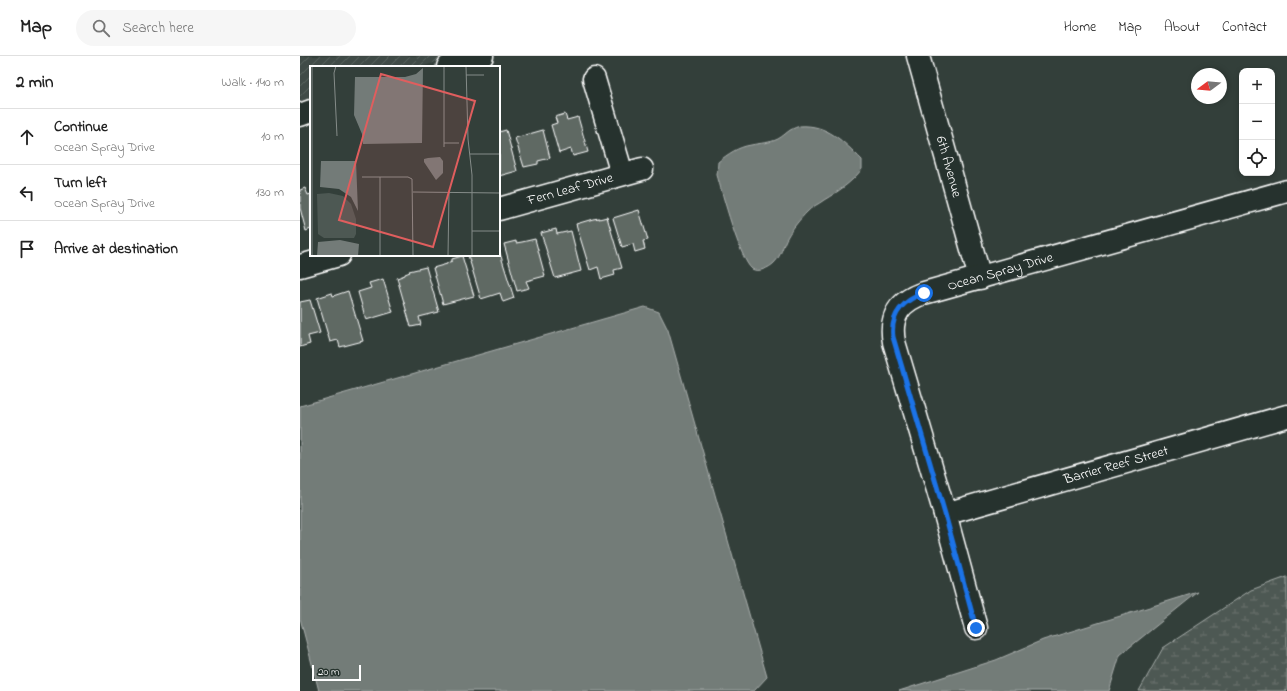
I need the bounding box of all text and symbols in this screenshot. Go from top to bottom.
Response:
search box [76,10,356,46]
text: Map [20,14,52,41]
icon: search [90,17,112,39]
text: Search here [122,17,194,39]
text: Home [1064,17,1096,38]
text: Map [1118,17,1142,38]
text: About [1164,17,1200,38]
text: Contact [1222,17,1267,38]
inset map [310,66,500,256]
north arrow [1191,68,1227,104]
map controls [1239,68,1275,176]
button: + [1239,68,1275,104]
text: 2 min [16,70,53,95]
text: Walk · 140 m [221,73,284,92]
button: − [1239,104,1275,140]
text: Continue [54,116,108,138]
icon: ahead [16,126,38,148]
text: 10 m [261,127,284,146]
street label: 6th Avenue [930,134,968,201]
text: Ocean Spray Drive [54,138,155,157]
button: locate [1239,140,1275,176]
street label: Fern Leaf Drive [524,167,616,211]
text: Turn left [54,172,107,194]
icon: left [16,182,38,204]
text: 130 m [256,183,284,202]
text: Ocean Spray Drive [54,194,155,213]
icon: arrive [16,238,38,260]
text: Arrive at destination [54,238,178,260]
street label: Ocean Spray Drive [945,247,1056,296]
route start [915,284,933,302]
street label: Barrier Reef Street [1060,440,1171,490]
route end [967,619,985,637]
scale bar [312,663,361,682]
text: 20 m [318,664,340,680]

